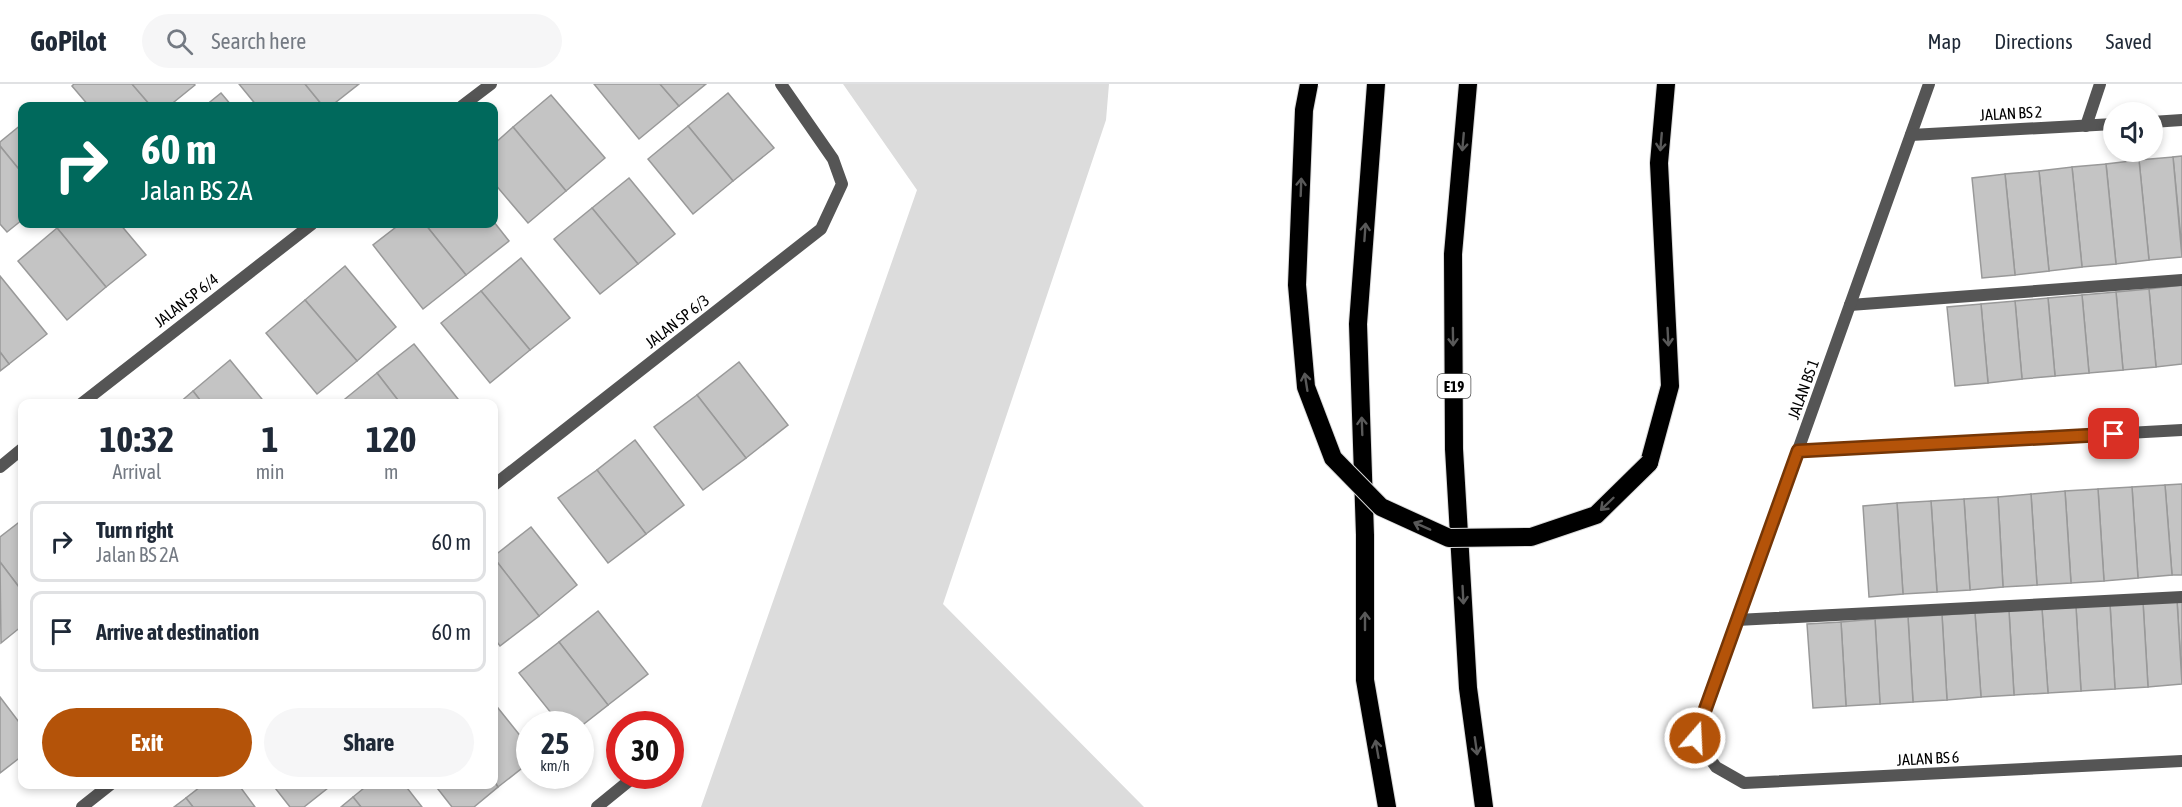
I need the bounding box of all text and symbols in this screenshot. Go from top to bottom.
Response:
search box [142,14,562,68]
text: GoPilot [30,25,106,57]
icon: search [163,25,196,58]
text: Search here [211,28,306,54]
text: Map [1927,29,1961,53]
text: Directions [1994,29,2073,53]
text: Saved [2106,29,2152,53]
street label: JALAN BS 2 [1979,102,2043,124]
map controls [2103,102,2163,162]
button: sound [2103,102,2163,162]
text: 60 m [141,125,216,173]
icon: right [42,126,120,204]
one-way arrow [1457,132,1468,152]
one-way arrow [1655,132,1666,152]
text: Jalan BS 2A [141,175,252,206]
one-way arrow [1295,178,1307,198]
one-way arrow [1360,222,1371,242]
street label: JALAN SP 6/4 [151,270,221,330]
street label: JALAN SP 6/3 [642,291,712,351]
one-way arrow [1447,326,1459,346]
one-way arrow [1662,326,1673,346]
street label: JALAN BS 1 [1784,356,1822,422]
one-way arrow [1301,372,1312,392]
road number: E19 [1438,374,1470,398]
pin [2088,408,2139,459]
one-way arrow [1356,417,1367,437]
icon: arrive [2097,417,2130,450]
text: 10:32 [99,418,174,460]
text: 1 [262,418,278,460]
text: 120 [366,418,417,460]
text: Arrival [112,460,161,483]
text: min [256,460,284,483]
text: m [384,460,398,483]
one-way arrow [1599,497,1614,512]
text: Turn right [96,517,173,543]
one-way arrow [1414,519,1432,531]
icon: right [45,525,78,558]
text: 60 m [431,529,471,555]
text: Jalan BS 2A [96,543,179,566]
one-way arrow [1457,584,1468,604]
one-way arrow [1359,612,1371,632]
icon: arrive [45,615,78,648]
text: Arrive at destination [96,619,259,645]
text: 60 m [431,619,471,645]
position arrow [1663,706,1727,770]
button: Exit [42,708,252,777]
button: Share [264,708,474,777]
speed limit sign: 30 [606,711,684,789]
text: 25 [541,726,569,760]
one-way arrow [1471,736,1482,756]
one-way arrow [1371,740,1382,760]
street label: JALAN BS 6 [1896,747,1960,769]
text: km/h [540,757,570,774]

